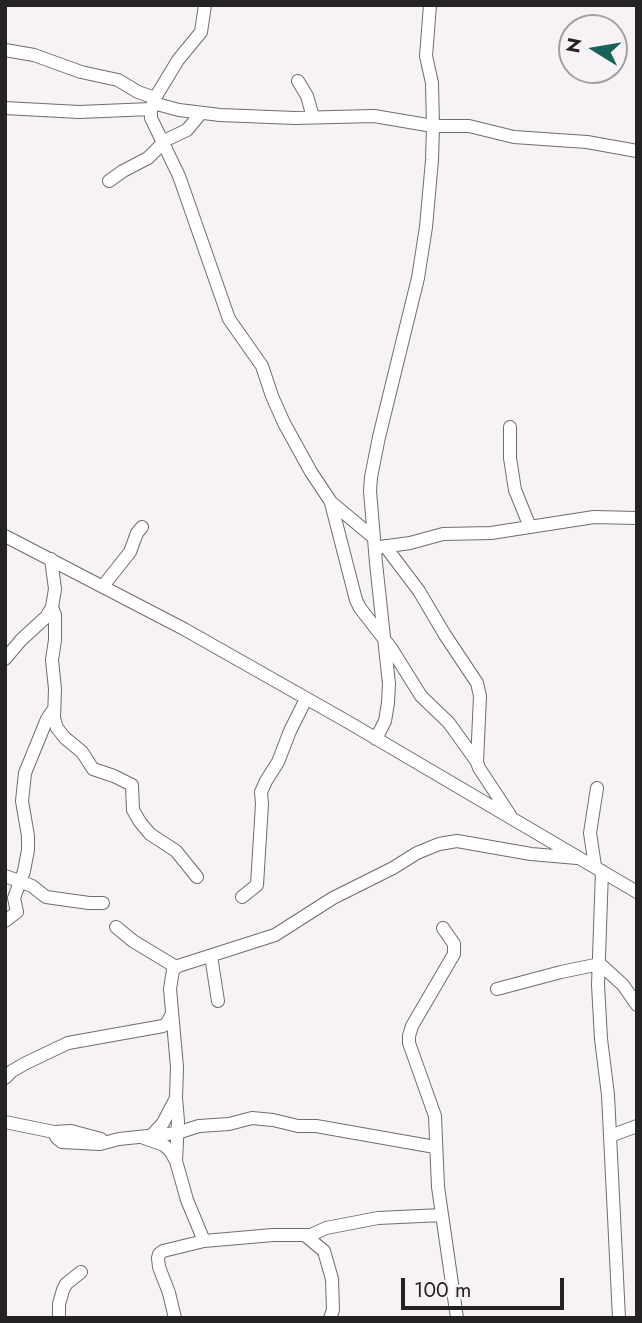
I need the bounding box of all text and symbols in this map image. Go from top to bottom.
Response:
north arrow [558,14,628,84]
text: N [559,35,589,55]
scale bar [404,1264,567,1308]
text: 100 m [414,1275,471,1305]

